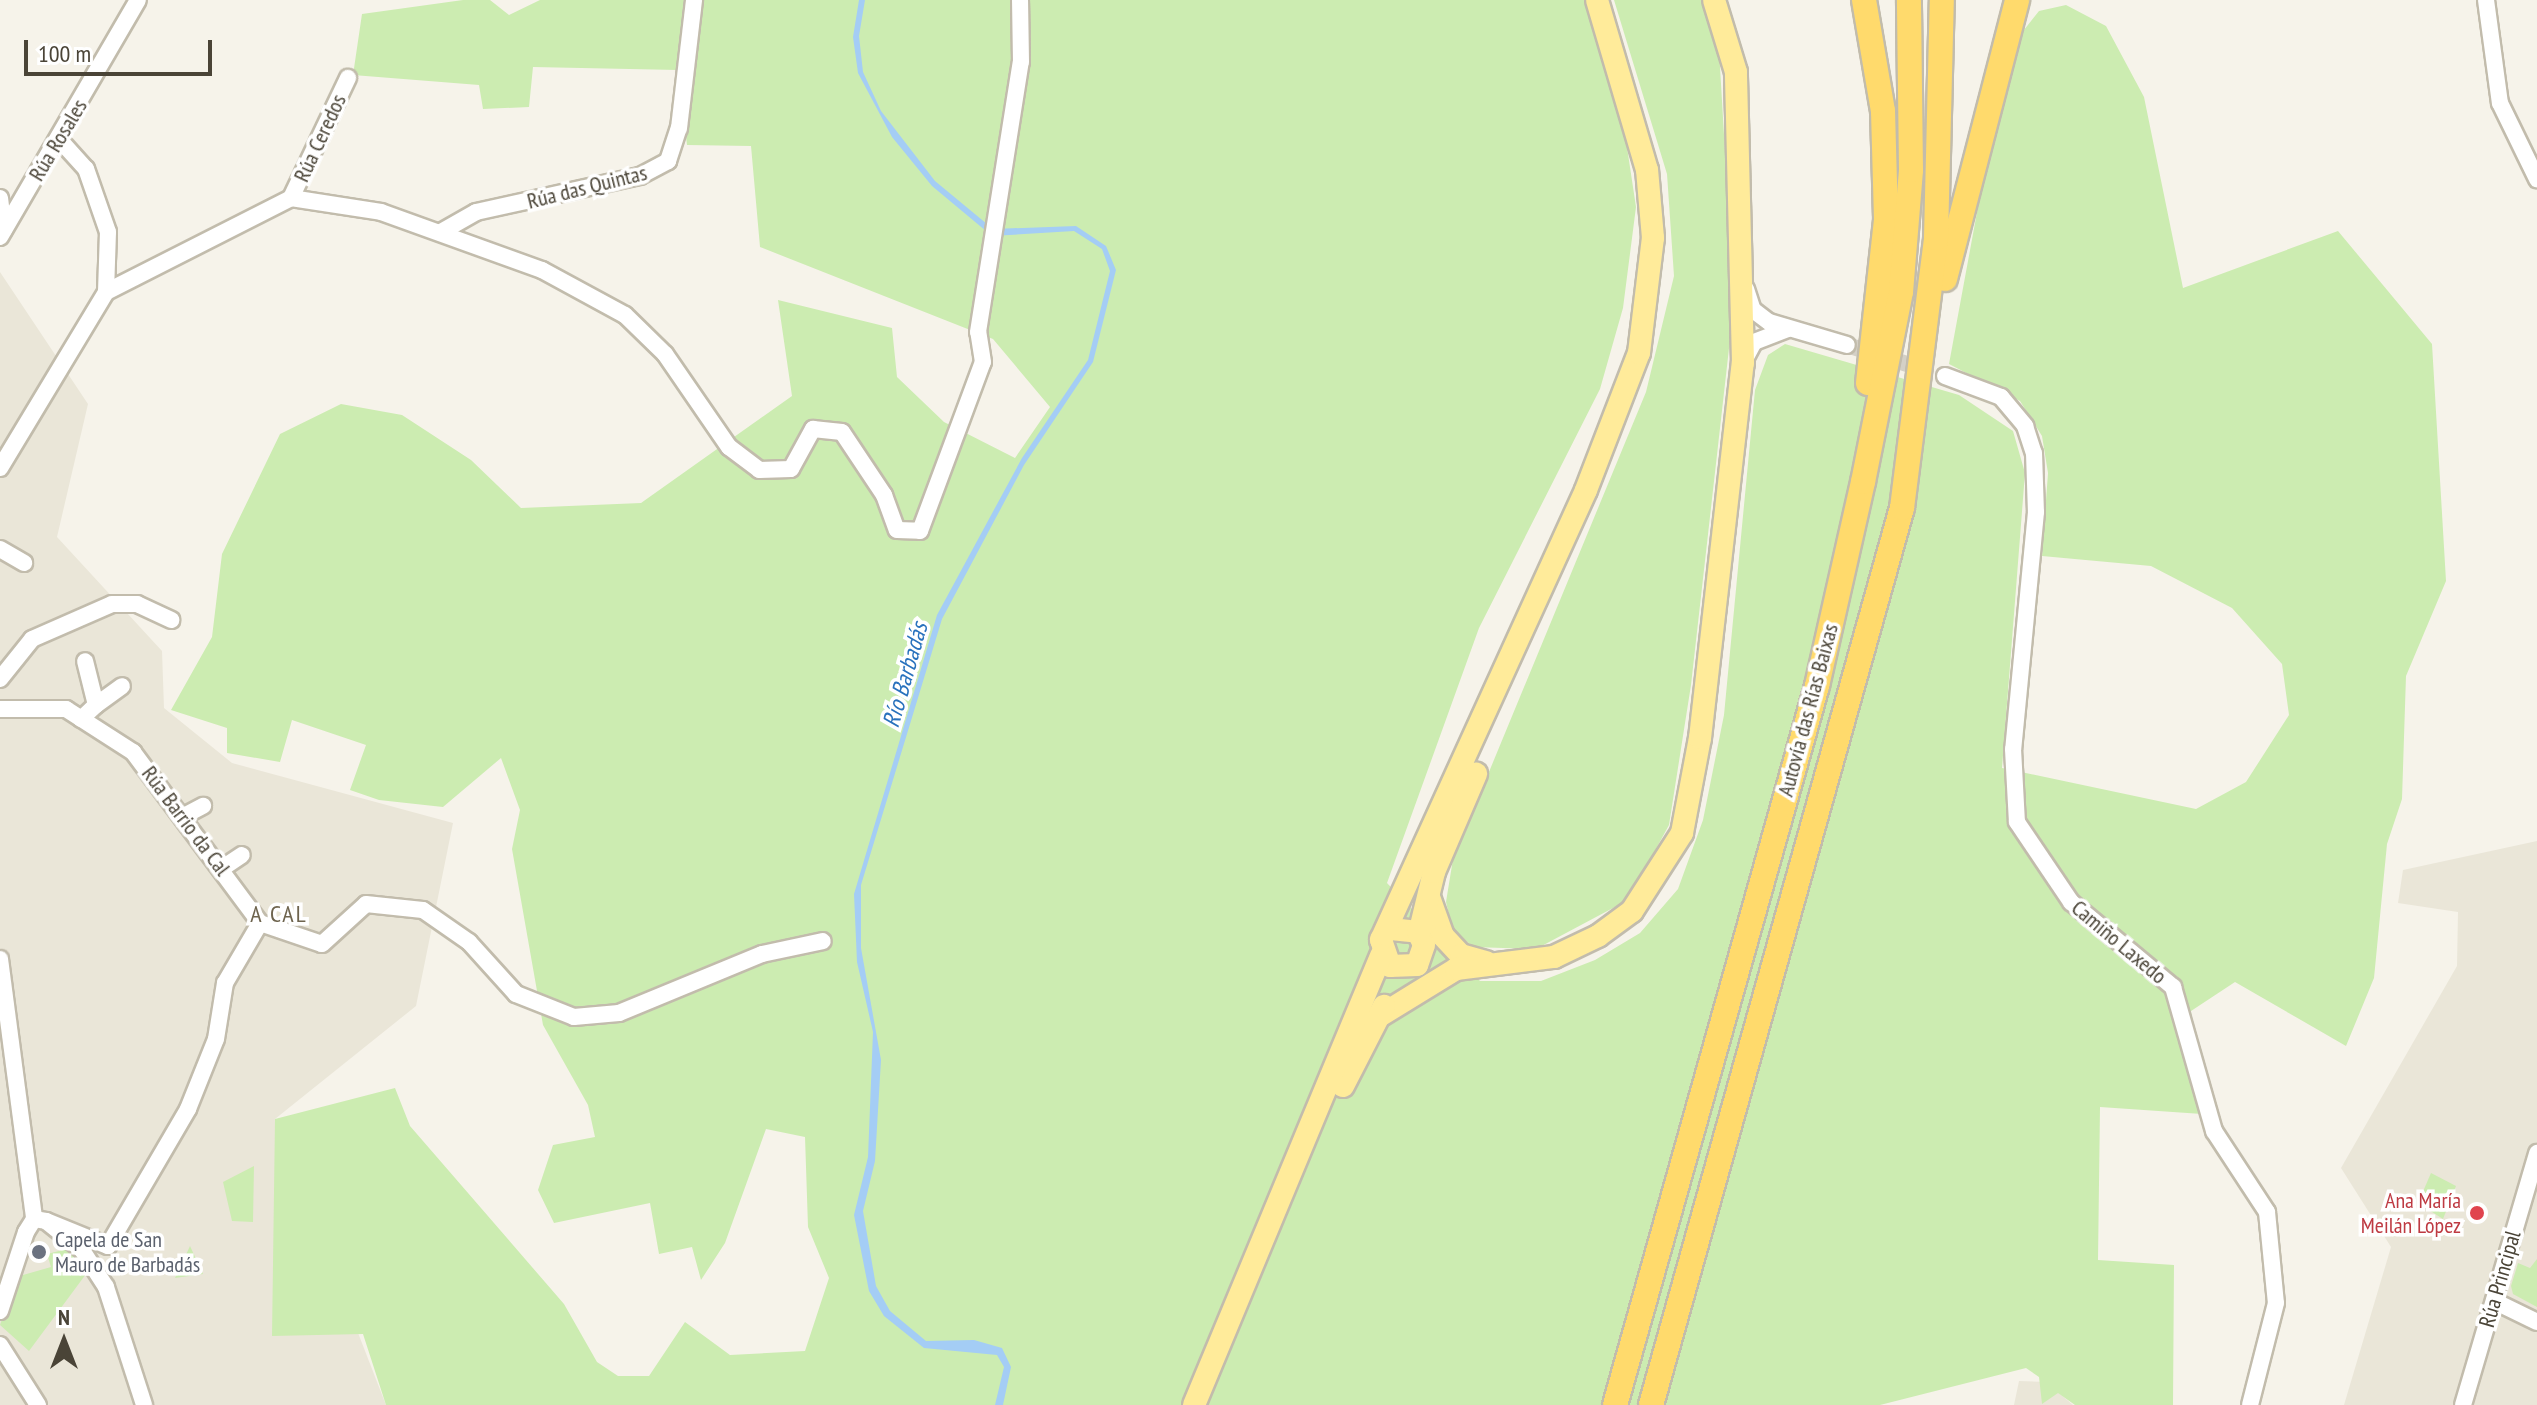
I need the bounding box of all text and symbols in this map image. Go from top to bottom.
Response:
scale bar [28,24,216,74]
text: 100 m [38,38,91,69]
street label: Rúa Ceredos [288,90,352,186]
street label: Rúa Rosales [23,94,93,186]
street label: Rúa das Quintas [524,159,650,215]
water label: Río Barbadás [876,619,934,731]
street label: Autovía das Rías Baixas [1772,621,1844,799]
street label: Rúa Barrio da Cal [136,761,236,881]
street label: Camiño Laxedo [2066,895,2172,989]
district label: A CAL [250,900,308,928]
place label: Ana María Meilán López [2361,1187,2461,1238]
marker: Ana María Meilán López [2468,1204,2486,1222]
place label: Capela de San Mauro de Barbadás [55,1226,200,1278]
street label: Rúa Principal [2474,1228,2526,1330]
marker: Capela de San Mauro de Barbadás [30,1243,48,1261]
north arrow [24,1301,104,1381]
text: N [58,1303,70,1331]

